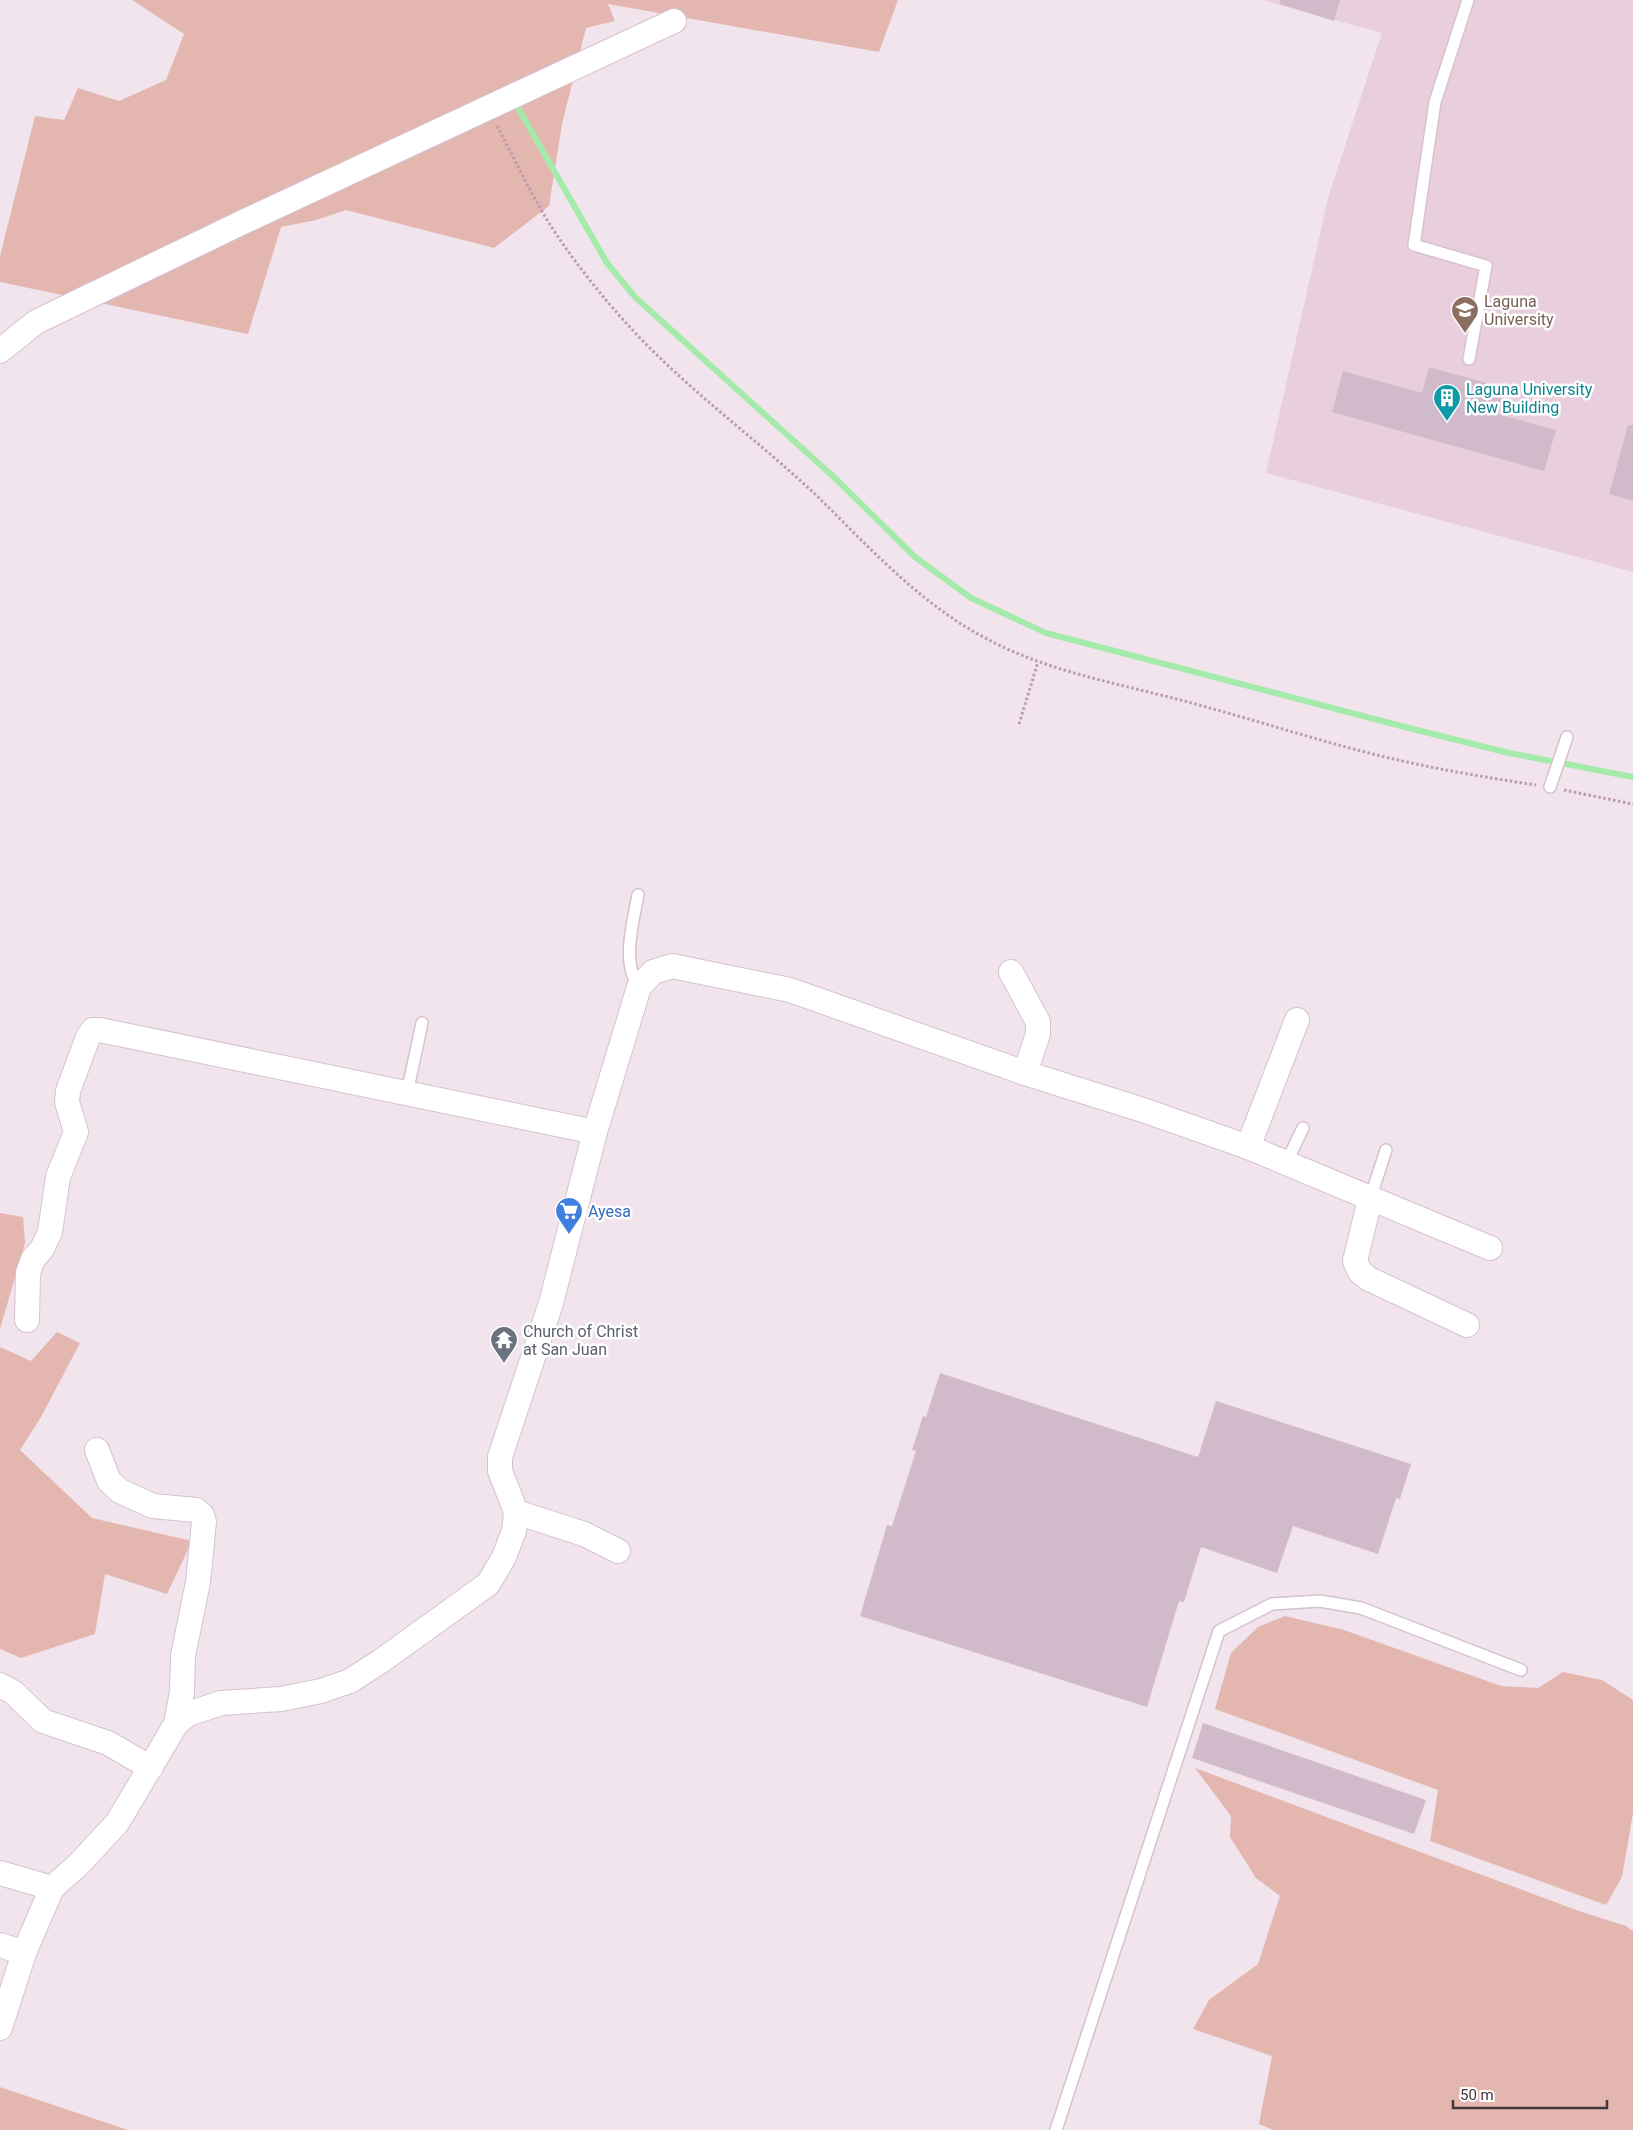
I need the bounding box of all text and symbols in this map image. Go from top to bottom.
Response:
place label: Laguna University [1484,292,1554,329]
school or university icon: Laguna University [1450,295,1480,334]
place label: Laguna University New Building [1466,380,1593,417]
building icon: Laguna University New Building [1432,383,1462,422]
supermarket icon: Ayesa [554,1196,584,1235]
place label: Ayesa [588,1202,631,1221]
place label: Church of Christ at San Juan [523,1322,638,1359]
temple icon: Church of Christ at San Juan [489,1325,519,1364]
scale bar [1453,2078,1607,2110]
text: 50 m [1460,2086,1494,2104]

